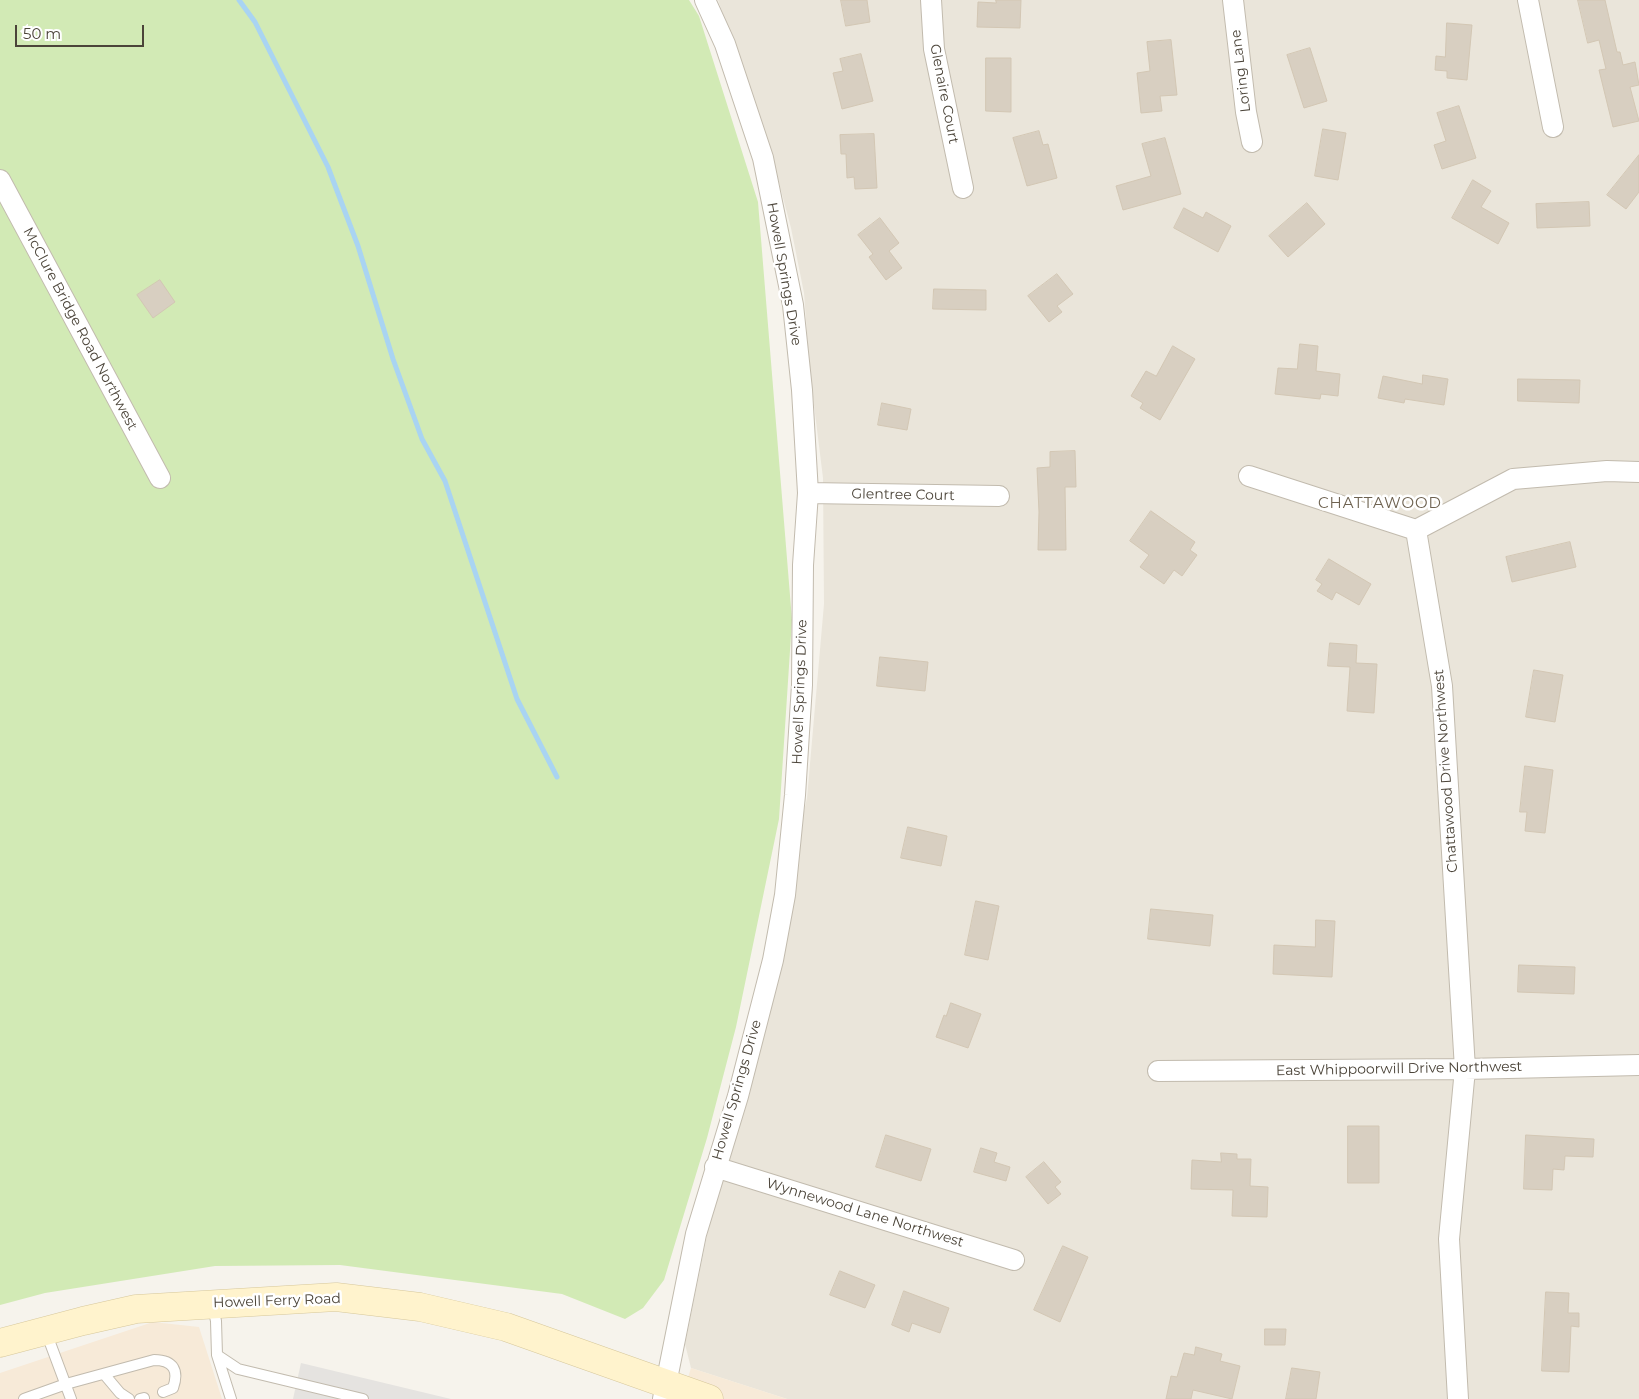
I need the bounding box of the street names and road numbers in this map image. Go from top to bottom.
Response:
street label: Loring Lane [1228,29,1254,113]
street label: Glenaire Court [926,43,962,145]
street label: Howell Springs Drive [763,201,805,347]
street label: McClure Bridge Road Northwest [19,225,141,433]
street label: Glentree Court [851,486,955,504]
street label: Howell Springs Drive [789,619,811,765]
street label: Chattawood Drive Northwest [1431,669,1461,873]
street label: Howell Springs Drive [709,1018,765,1162]
street label: East Whippoorwill Drive Northwest [1276,1058,1522,1080]
street label: Wynnewood Lane Northwest [764,1175,966,1251]
street label: Howell Ferry Road [213,1290,341,1312]

